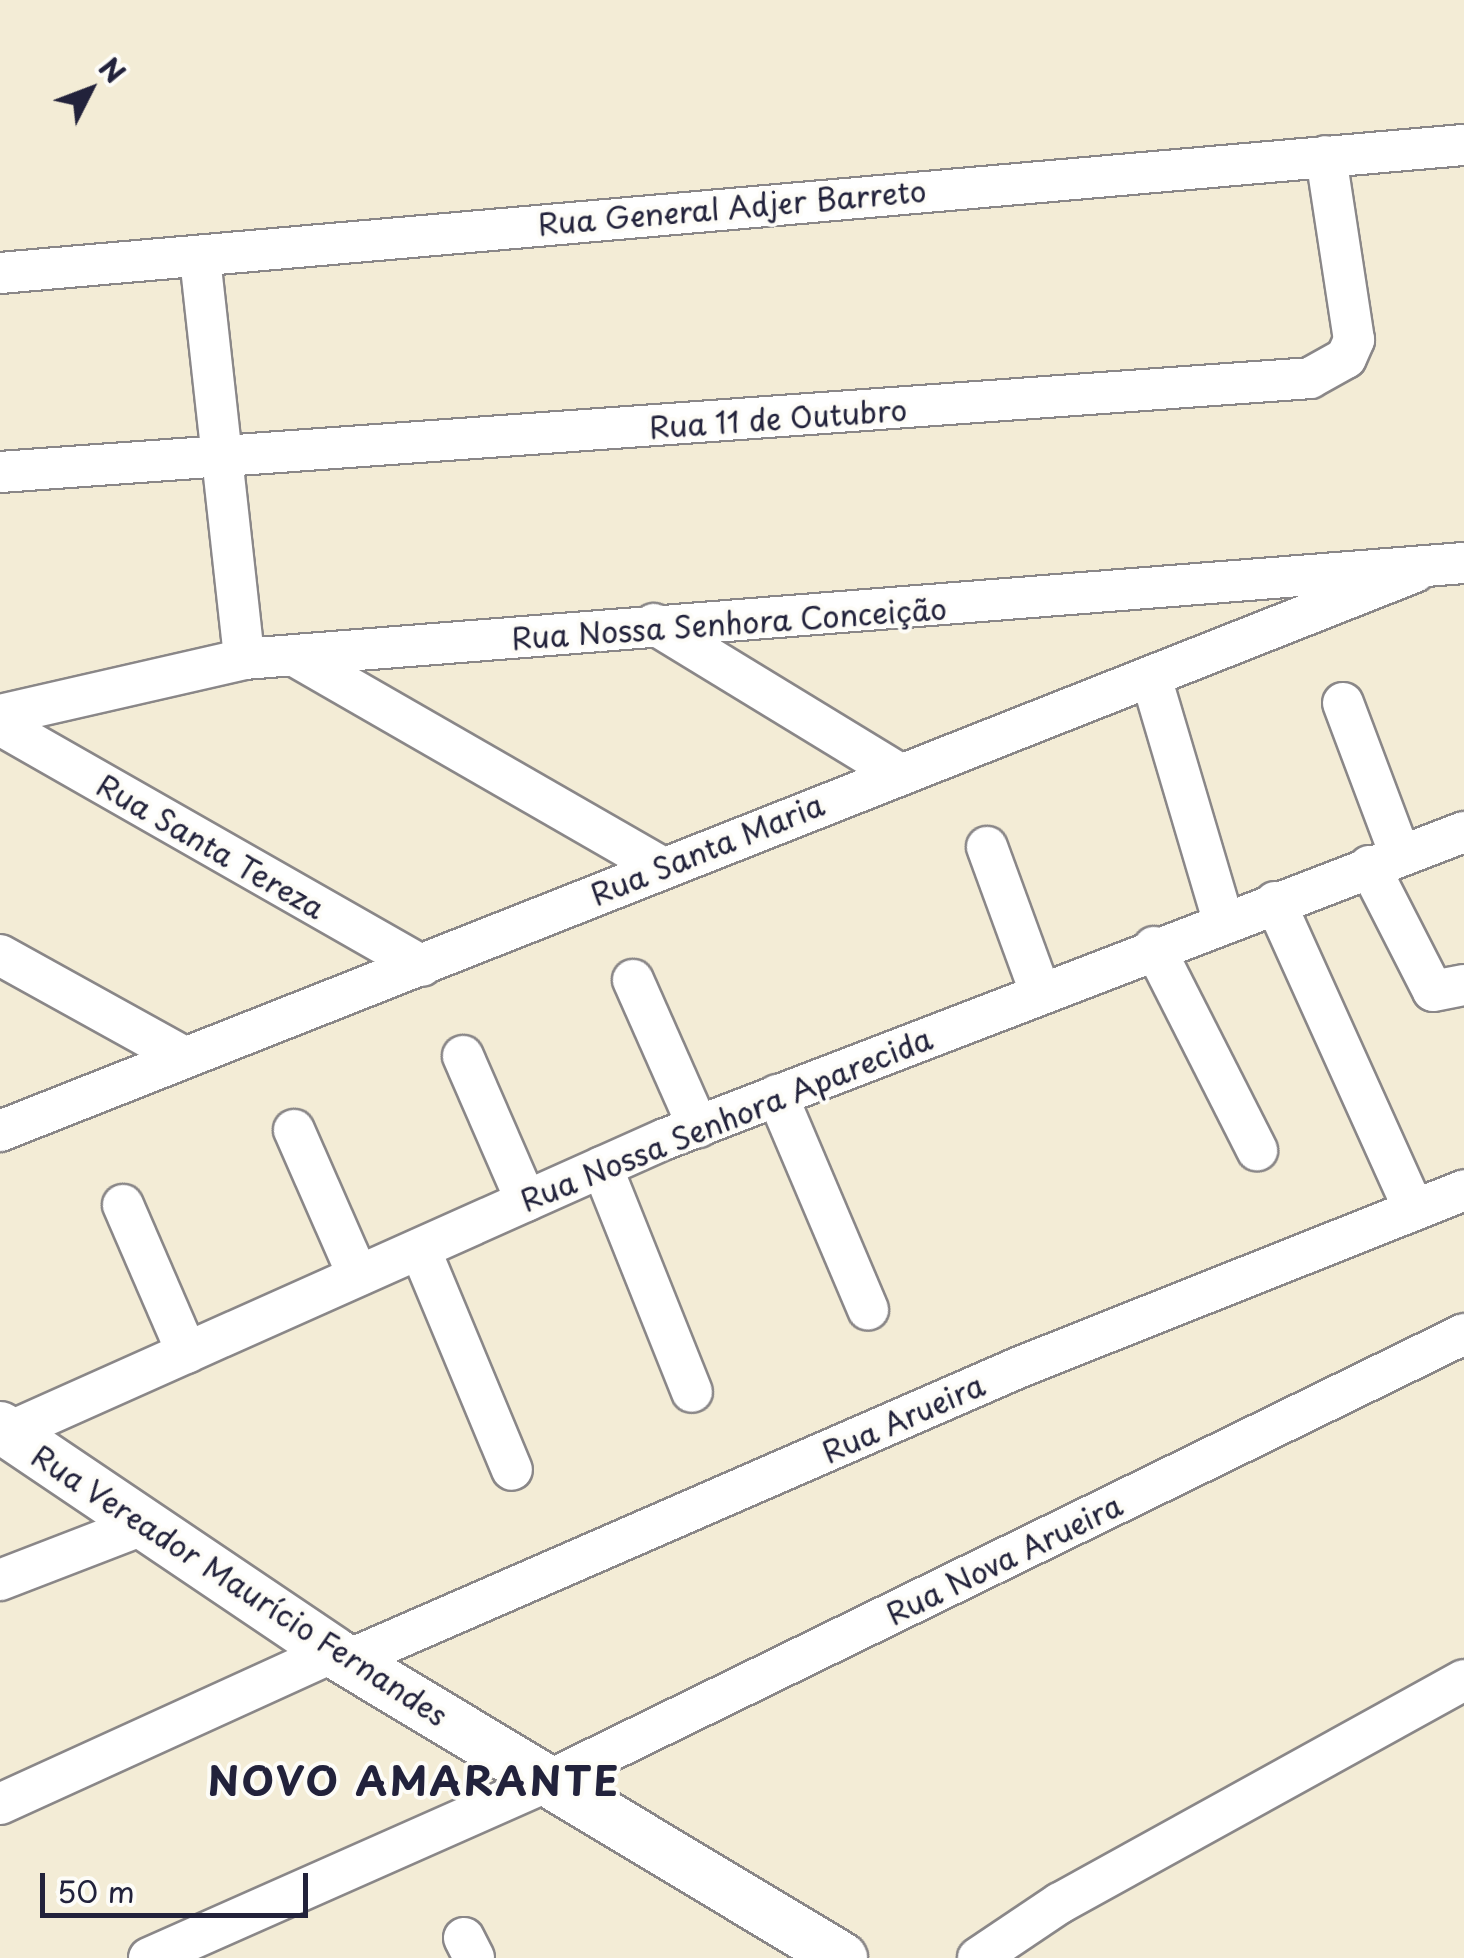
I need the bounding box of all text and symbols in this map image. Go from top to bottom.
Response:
north arrow [40,40,140,140]
text: N [89,47,136,92]
street label: Rua General Adjer Barreto [535,172,929,242]
street label: Rua 11 de Outubro [646,391,910,445]
street label: Rua Nossa Senhora Conceição [509,590,949,656]
street label: Rua Santa Tereza [91,766,331,926]
street label: Rua Santa Maria [585,786,829,912]
street label: Rua Nossa Senhora Aparecida [514,1019,938,1219]
street label: Rua Arueira [816,1366,990,1470]
street label: Rua Vereador Maurício Fernandes [24,1436,456,1734]
street label: Rua Nova Arueira [880,1486,1128,1632]
district label: NOVO AMARANTE [210,1756,618,1804]
scale bar [45,1853,312,1915]
text: 50 m [57,1868,135,1913]

